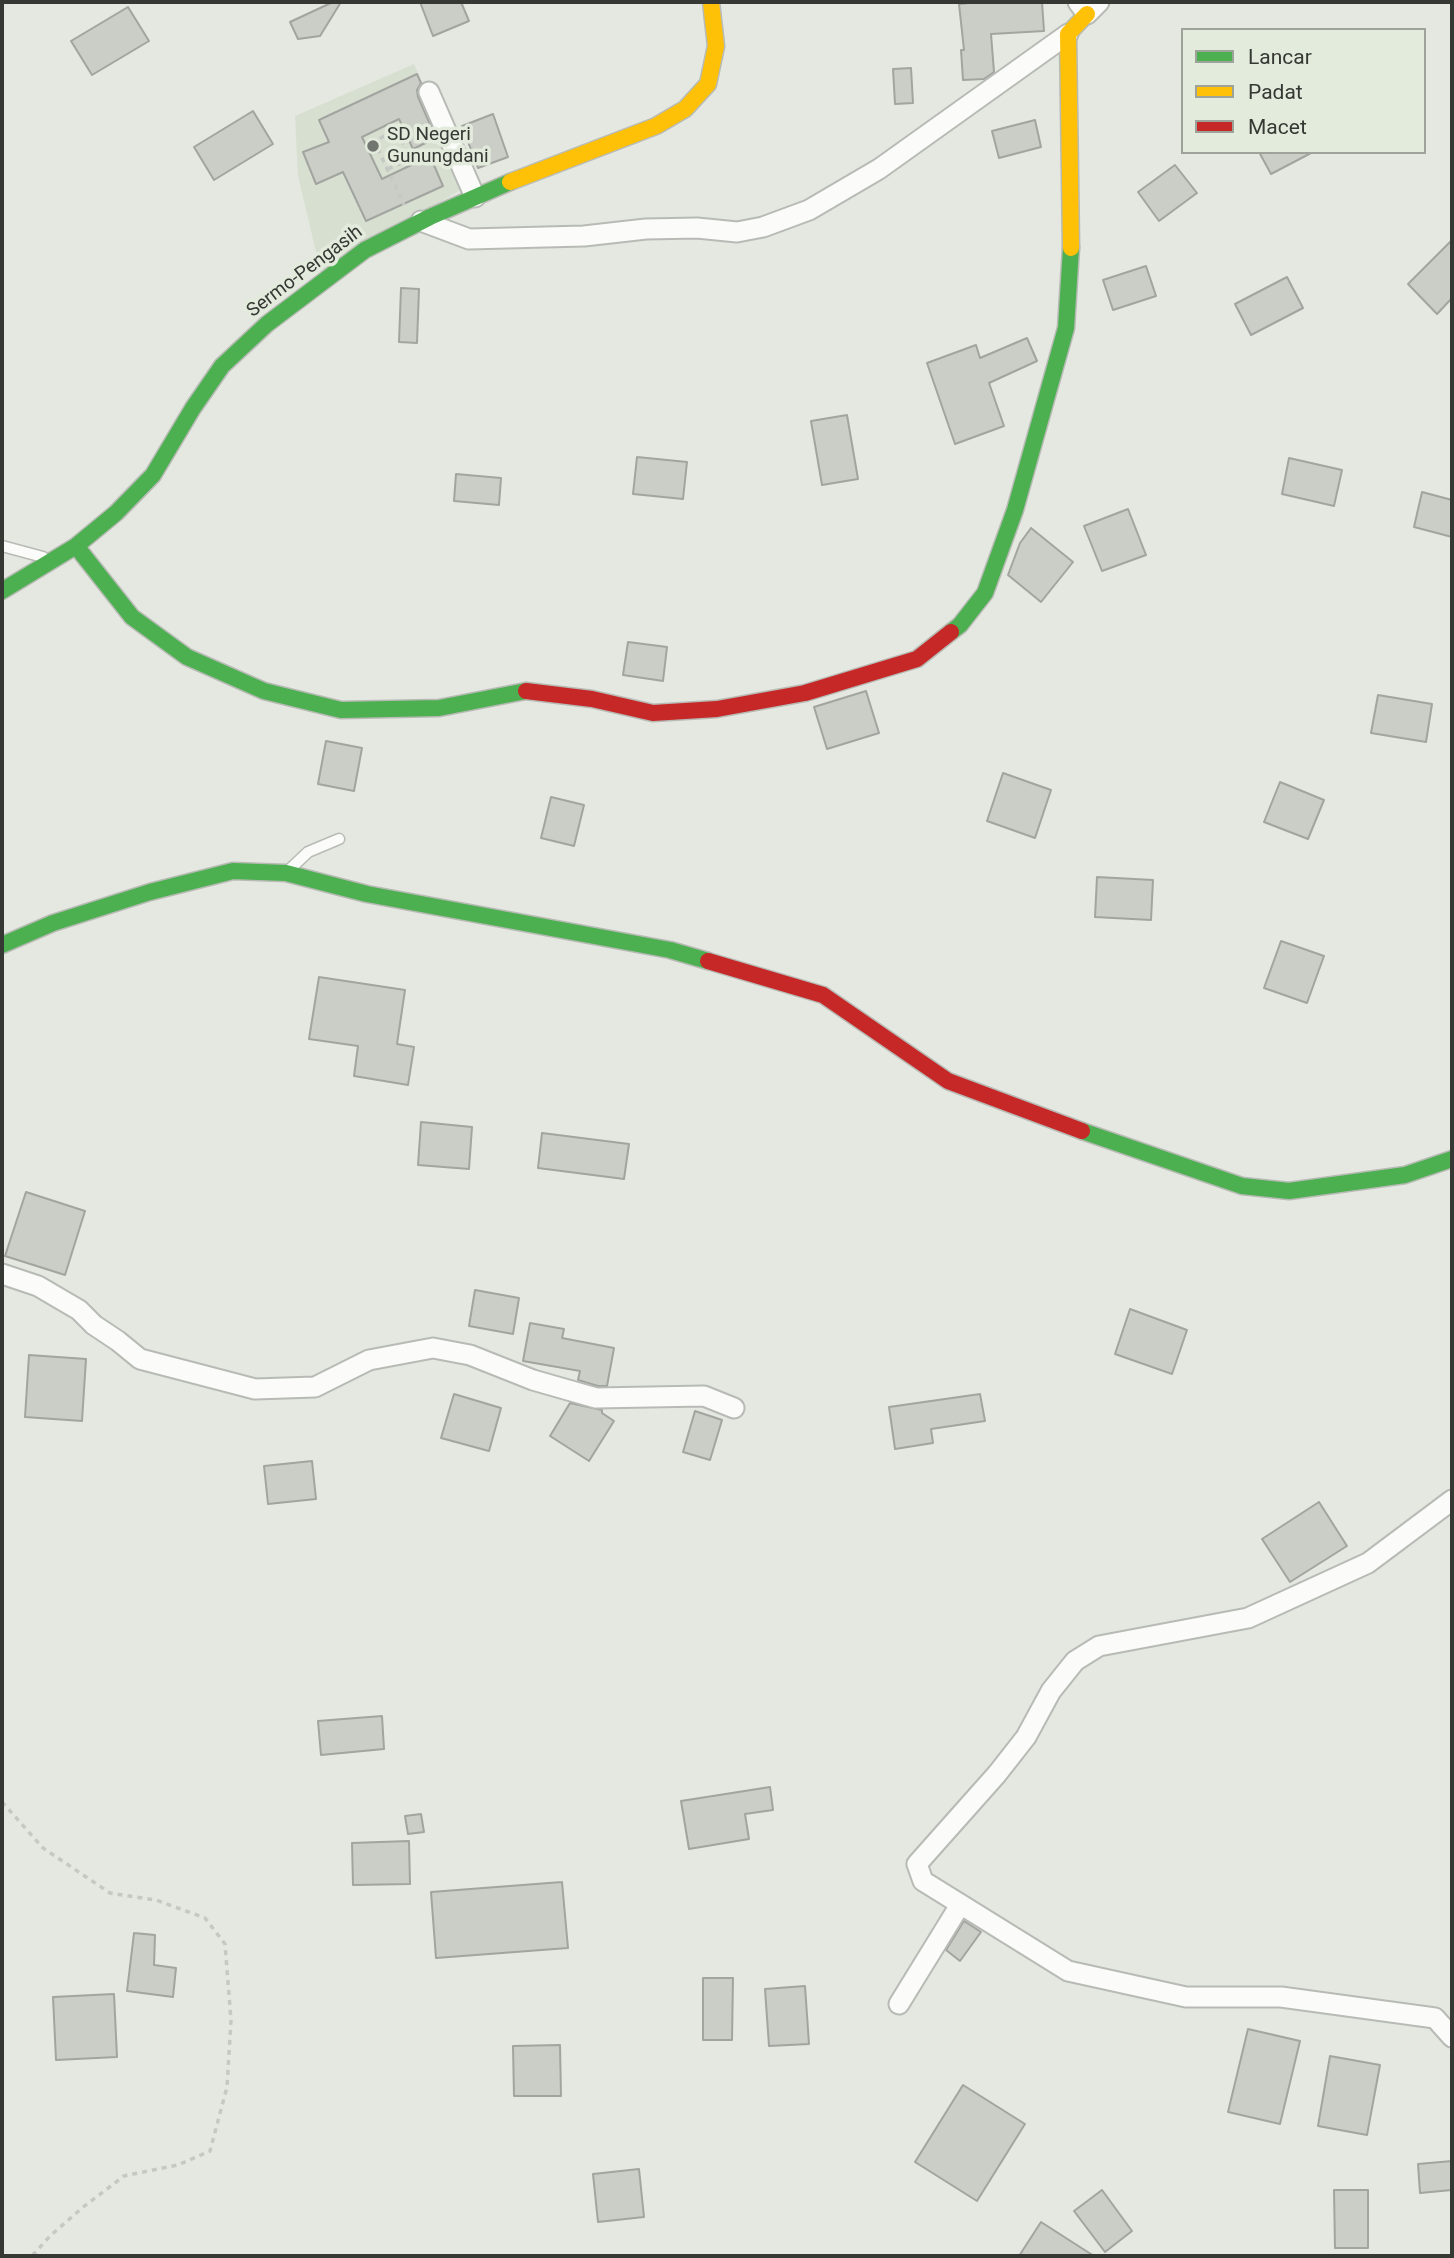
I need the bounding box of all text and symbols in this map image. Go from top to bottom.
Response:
legend [1181,28,1426,154]
text: Lancar [1248,45,1312,69]
text: Padat [1248,80,1303,104]
text: Macet [1248,115,1307,139]
place label: SD Negeri Gunungdani [387,124,489,168]
marker: SD Negeri Gunungdani [365,138,381,154]
street label: Sermo-Pengasih [243,221,367,323]

